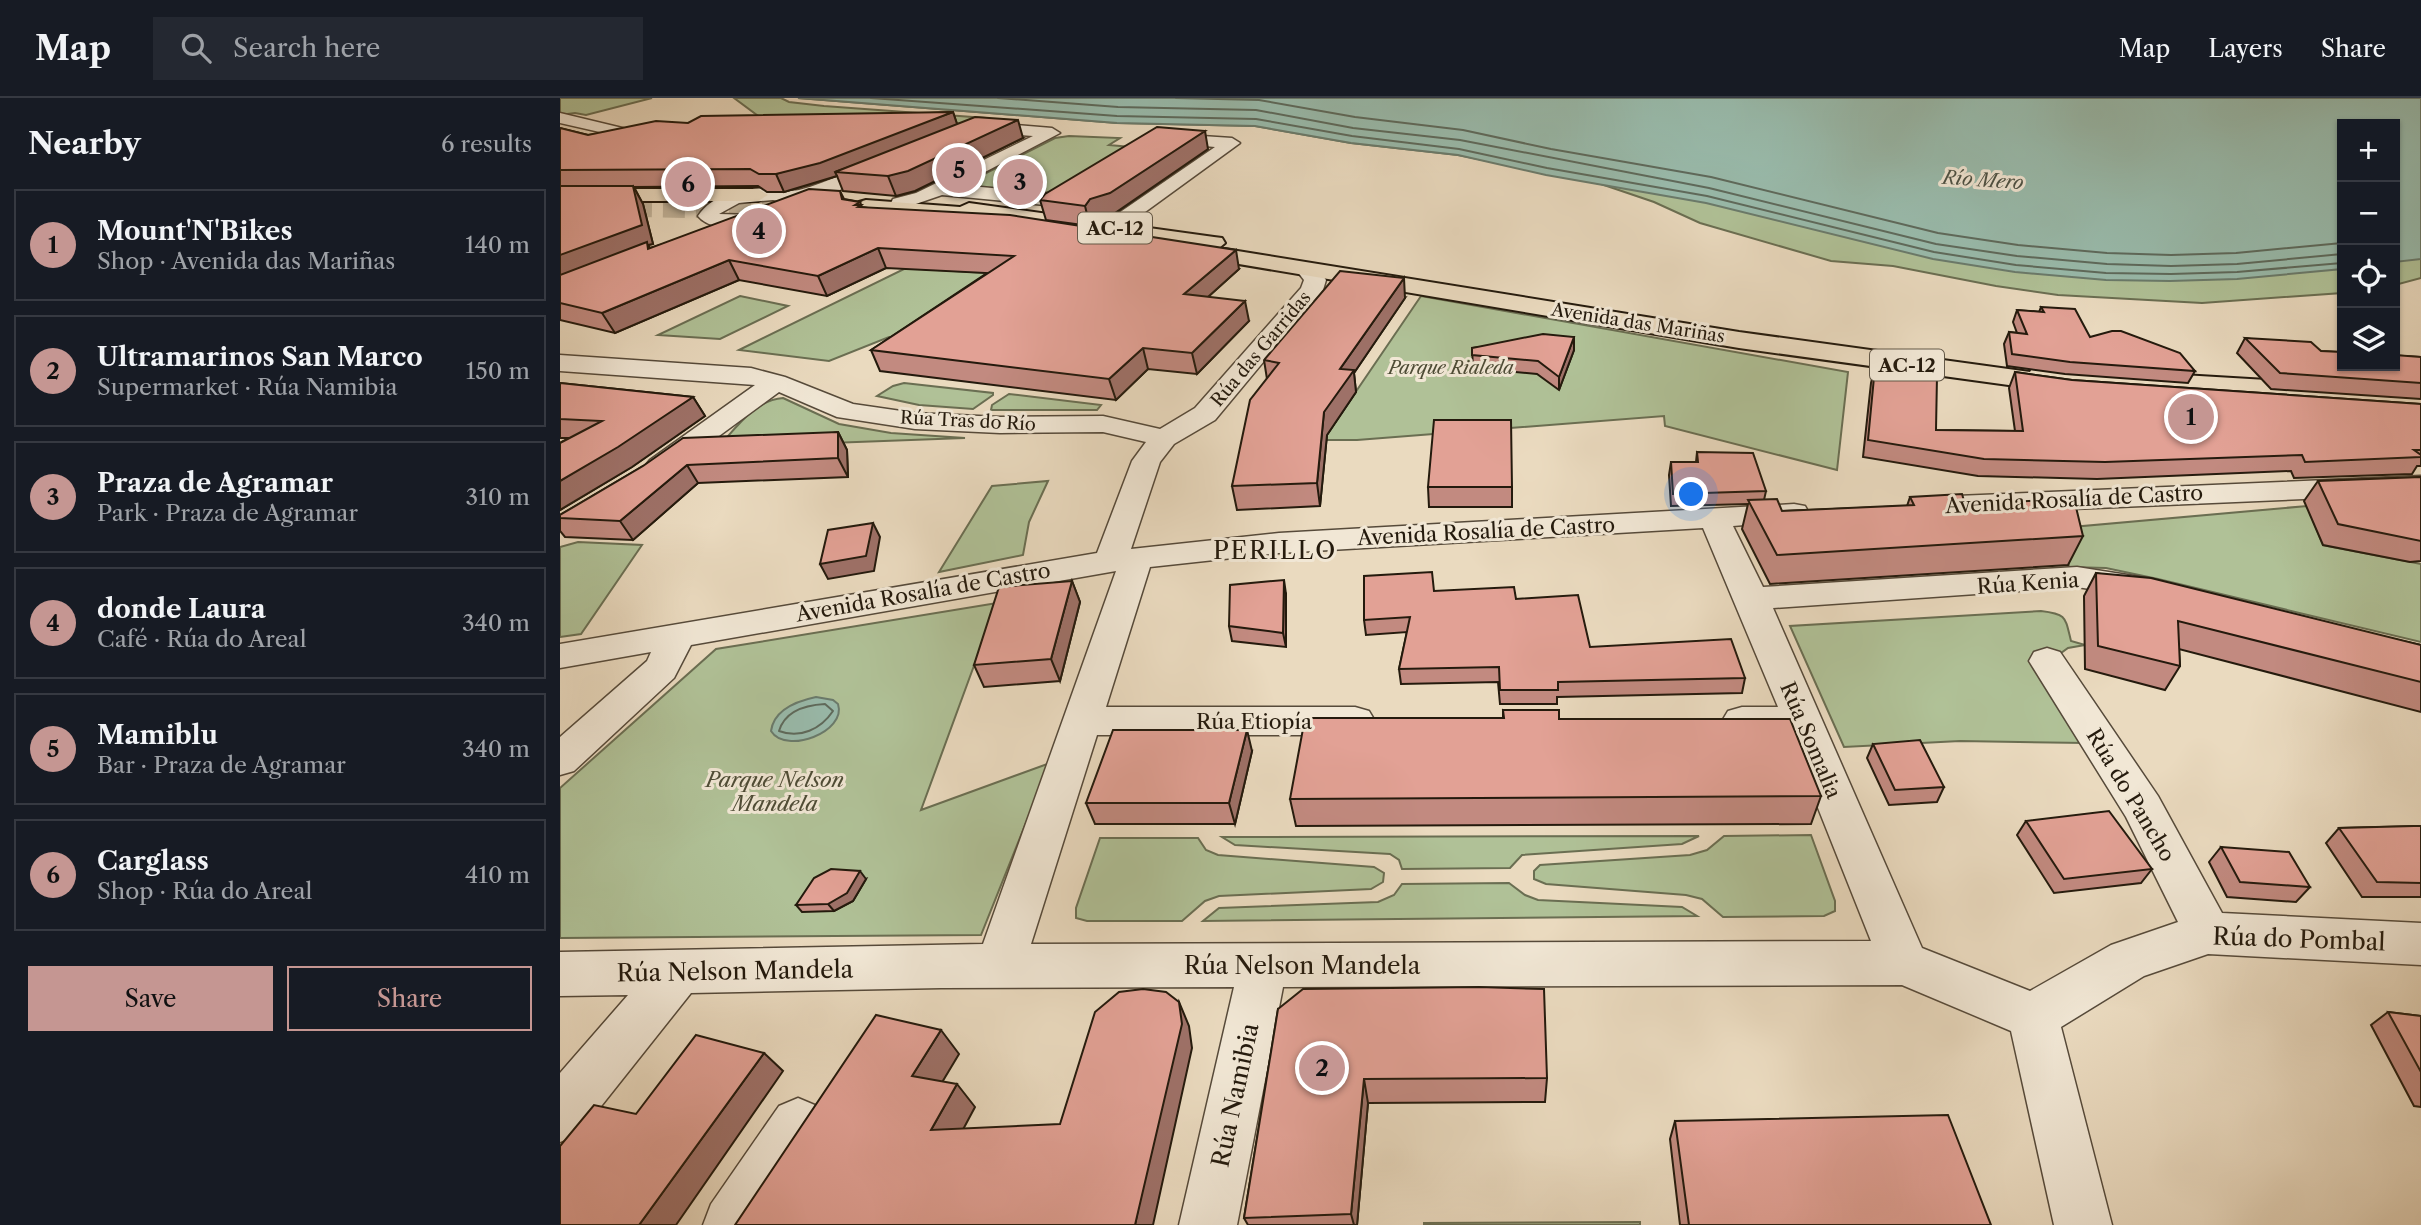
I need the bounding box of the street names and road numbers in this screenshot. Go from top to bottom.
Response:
road number: AC-12 [1078,212,1152,244]
street label: Rúa das Garridas [1206,287,1316,411]
street label: Avenida das Mariñas [1549,298,1726,348]
road number: AC-12 [1870,350,1944,380]
street label: Rúa Tras do Río [899,406,1037,436]
street label: Avenida Rosalía de Castro [1943,480,2204,518]
street label: Avenida Rosalía de Castro [1355,512,1616,550]
street label: Avenida Rosalía de Castro [793,557,1052,627]
street label: Rúa Kenia [1976,567,2081,599]
street label: Rúa Somalia [1775,678,1847,803]
street label: Rúa Etiopía [1196,709,1313,734]
street label: Rúa do Pancho [2082,724,2180,866]
street label: Rúa do Pombal [2212,921,2386,957]
street label: Rúa Nelson Mandela [1184,951,1421,980]
street label: Rúa Nelson Mandela [616,954,854,988]
street label: Rúa Namibia [1206,1020,1265,1170]

